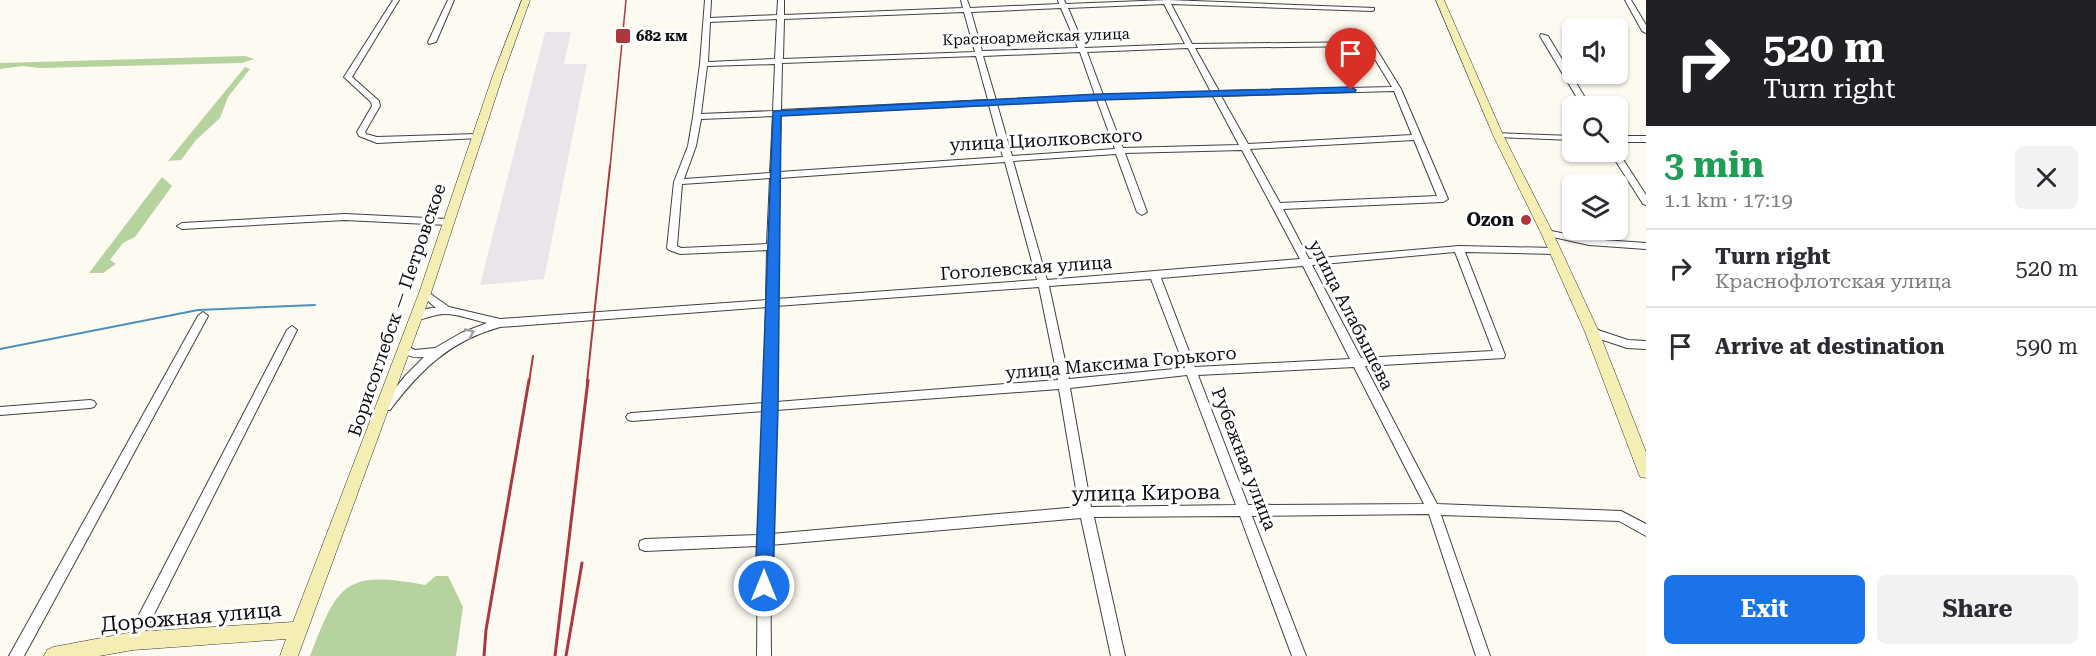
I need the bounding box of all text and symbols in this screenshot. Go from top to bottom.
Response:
map controls [1562,18,1628,240]
button: sound [1562,18,1628,84]
text: 520 m [1763,23,1885,72]
icon: right [1664,24,1742,102]
street label: Красноармейская улица [942,25,1130,49]
marker: 682 км [614,27,632,45]
place label: 682 км [636,27,688,45]
pin [1325,28,1376,90]
icon: arrive [1334,37,1367,70]
text: Turn right [1763,73,1896,105]
button: search [1562,96,1628,162]
street label: улица Циолковского [949,124,1143,155]
text: 3 min [1664,144,1764,186]
button: close [2015,146,2078,209]
button: layers [1562,174,1628,240]
street label: Борисоглебск — Петровское [343,181,450,439]
text: 1.1 km · 17:19 [1664,188,1793,212]
place label: Ozon [1466,209,1514,230]
marker: Ozon [1519,213,1533,227]
street label: улица Алабышева [1305,236,1398,393]
text: Turn right [1715,244,1830,269]
street label: Гоголевская улица [939,251,1113,284]
icon: right [1664,252,1697,285]
text: 520 m [2015,256,2078,281]
text: Краснофлотская улица [1715,269,1952,293]
one-way arrow [464,328,475,340]
icon: arrive [1664,330,1697,363]
text: Arrive at destination [1715,334,1944,359]
text: 590 m [2015,334,2078,359]
street label: улица Максима Горького [1005,342,1237,383]
street label: Рубежная улица [1208,385,1281,533]
street label: улица Кирова [1071,480,1221,506]
position arrow [732,554,796,618]
button: Exit [1664,575,1865,644]
button: Share [1877,575,2078,644]
street label: Дорожная улица [100,597,283,637]

